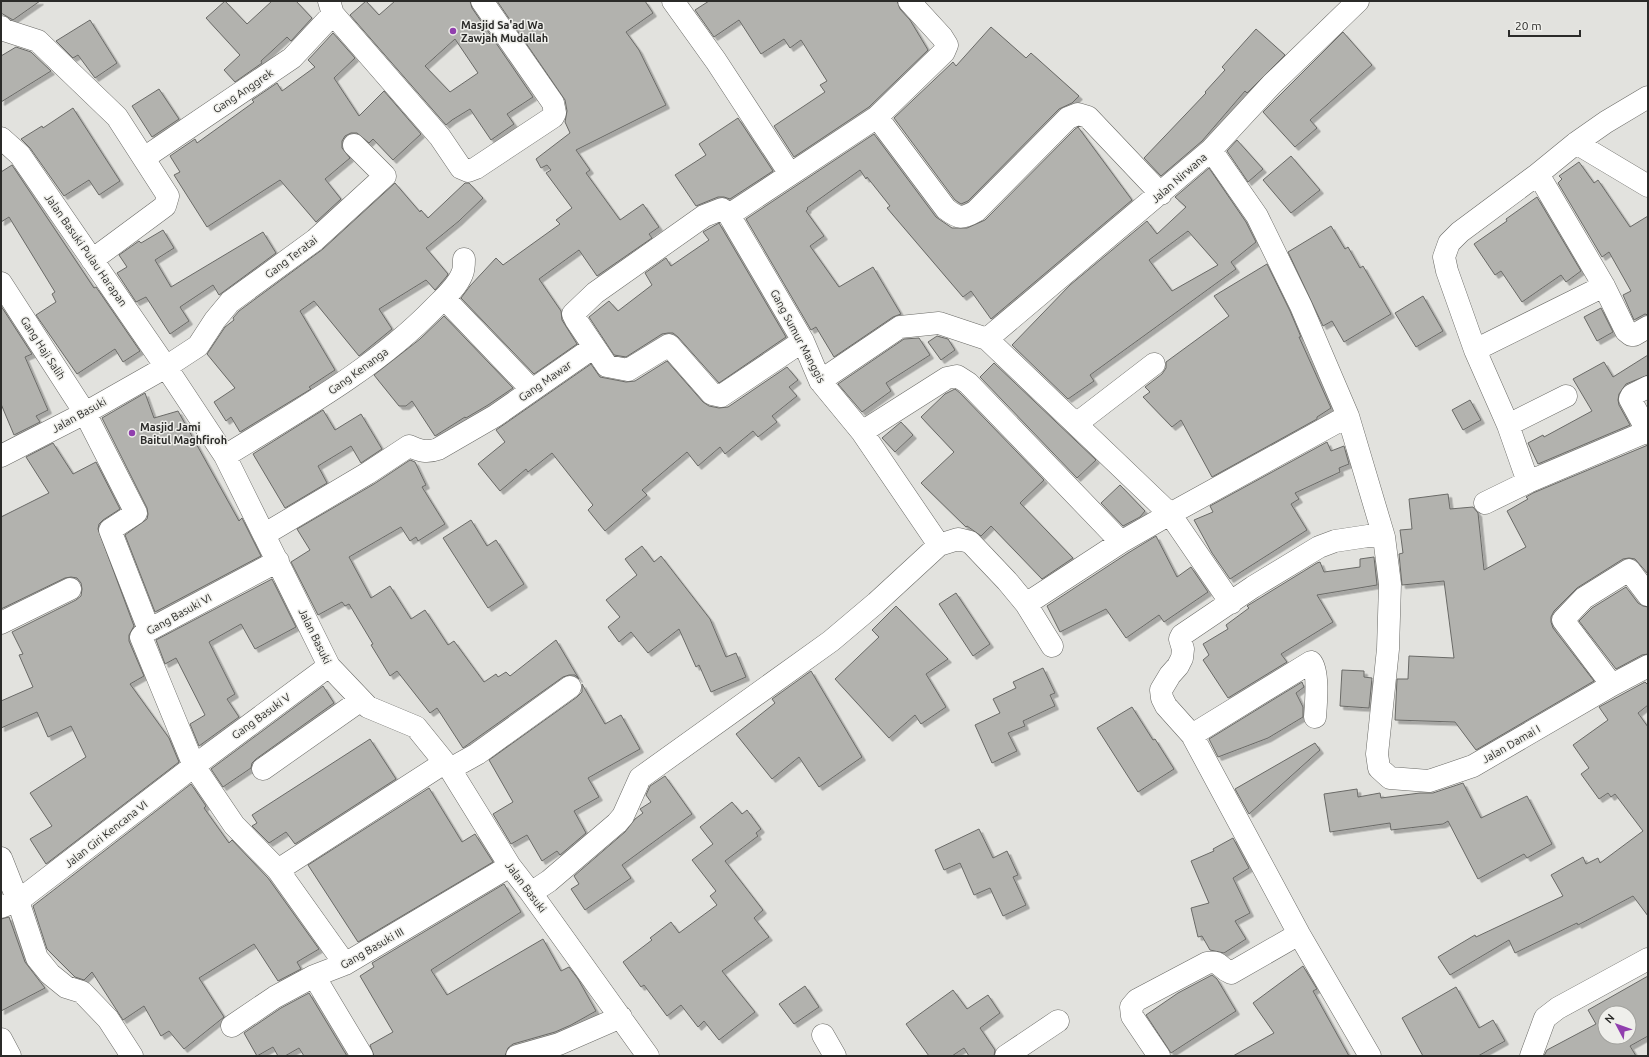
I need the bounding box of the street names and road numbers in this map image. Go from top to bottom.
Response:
street label: Gang Anggrek [211,66,276,116]
street label: Jalan Nirwana [1149,151,1209,205]
street label: Jalan Basuki Pulau Harapan [42,191,130,309]
street label: Gang Teratai [263,234,319,280]
street label: Gang Sumur Manggis [768,287,828,385]
street label: Gang Haji Salih [18,314,68,382]
street label: Gang Kenanga [326,345,390,397]
street label: Gang Mawar [516,358,574,404]
street label: Jalan Basuki [50,395,108,435]
street label: Gang Basuki VI [144,591,214,637]
street label: Jalan Basuki [296,606,334,666]
street label: Gang Basuki V [229,691,293,741]
street label: Jalan Damai I [1480,723,1542,765]
street label: Jalan Giri Kencana VI [62,798,150,870]
street label: Jalan Basuki [503,859,549,915]
street label: Gang Basuki III [338,925,406,971]

